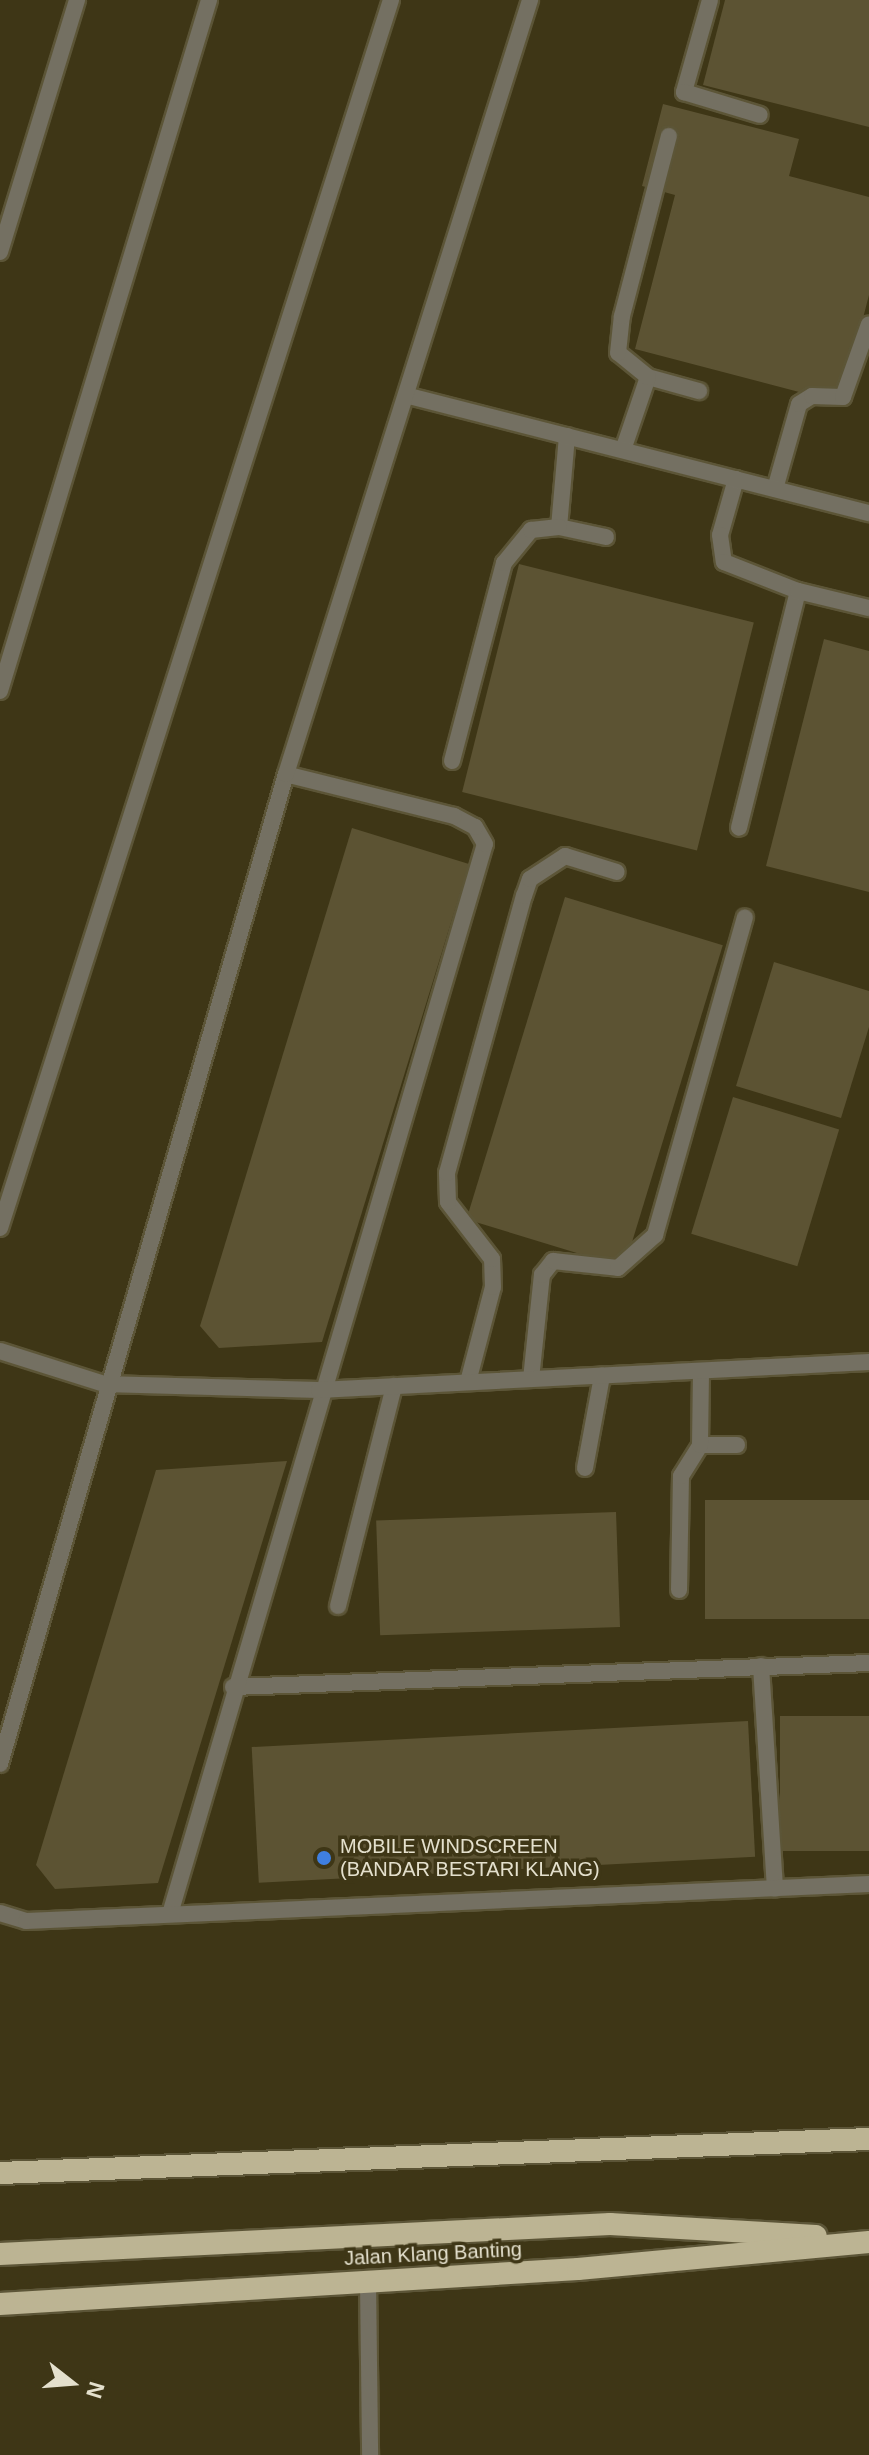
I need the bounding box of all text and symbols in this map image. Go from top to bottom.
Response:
place label: MOBILE WINDSCREEN (BANDAR BESTARI KLANG) [340,1834,600,1881]
marker: MOBILE WINDSCREEN (BANDAR BESTARI KLANG) [315,1849,333,1867]
street label: Jalan Klang Banting [344,2237,522,2271]
north arrow [32,2343,112,2423]
text: N [81,2379,110,2401]

